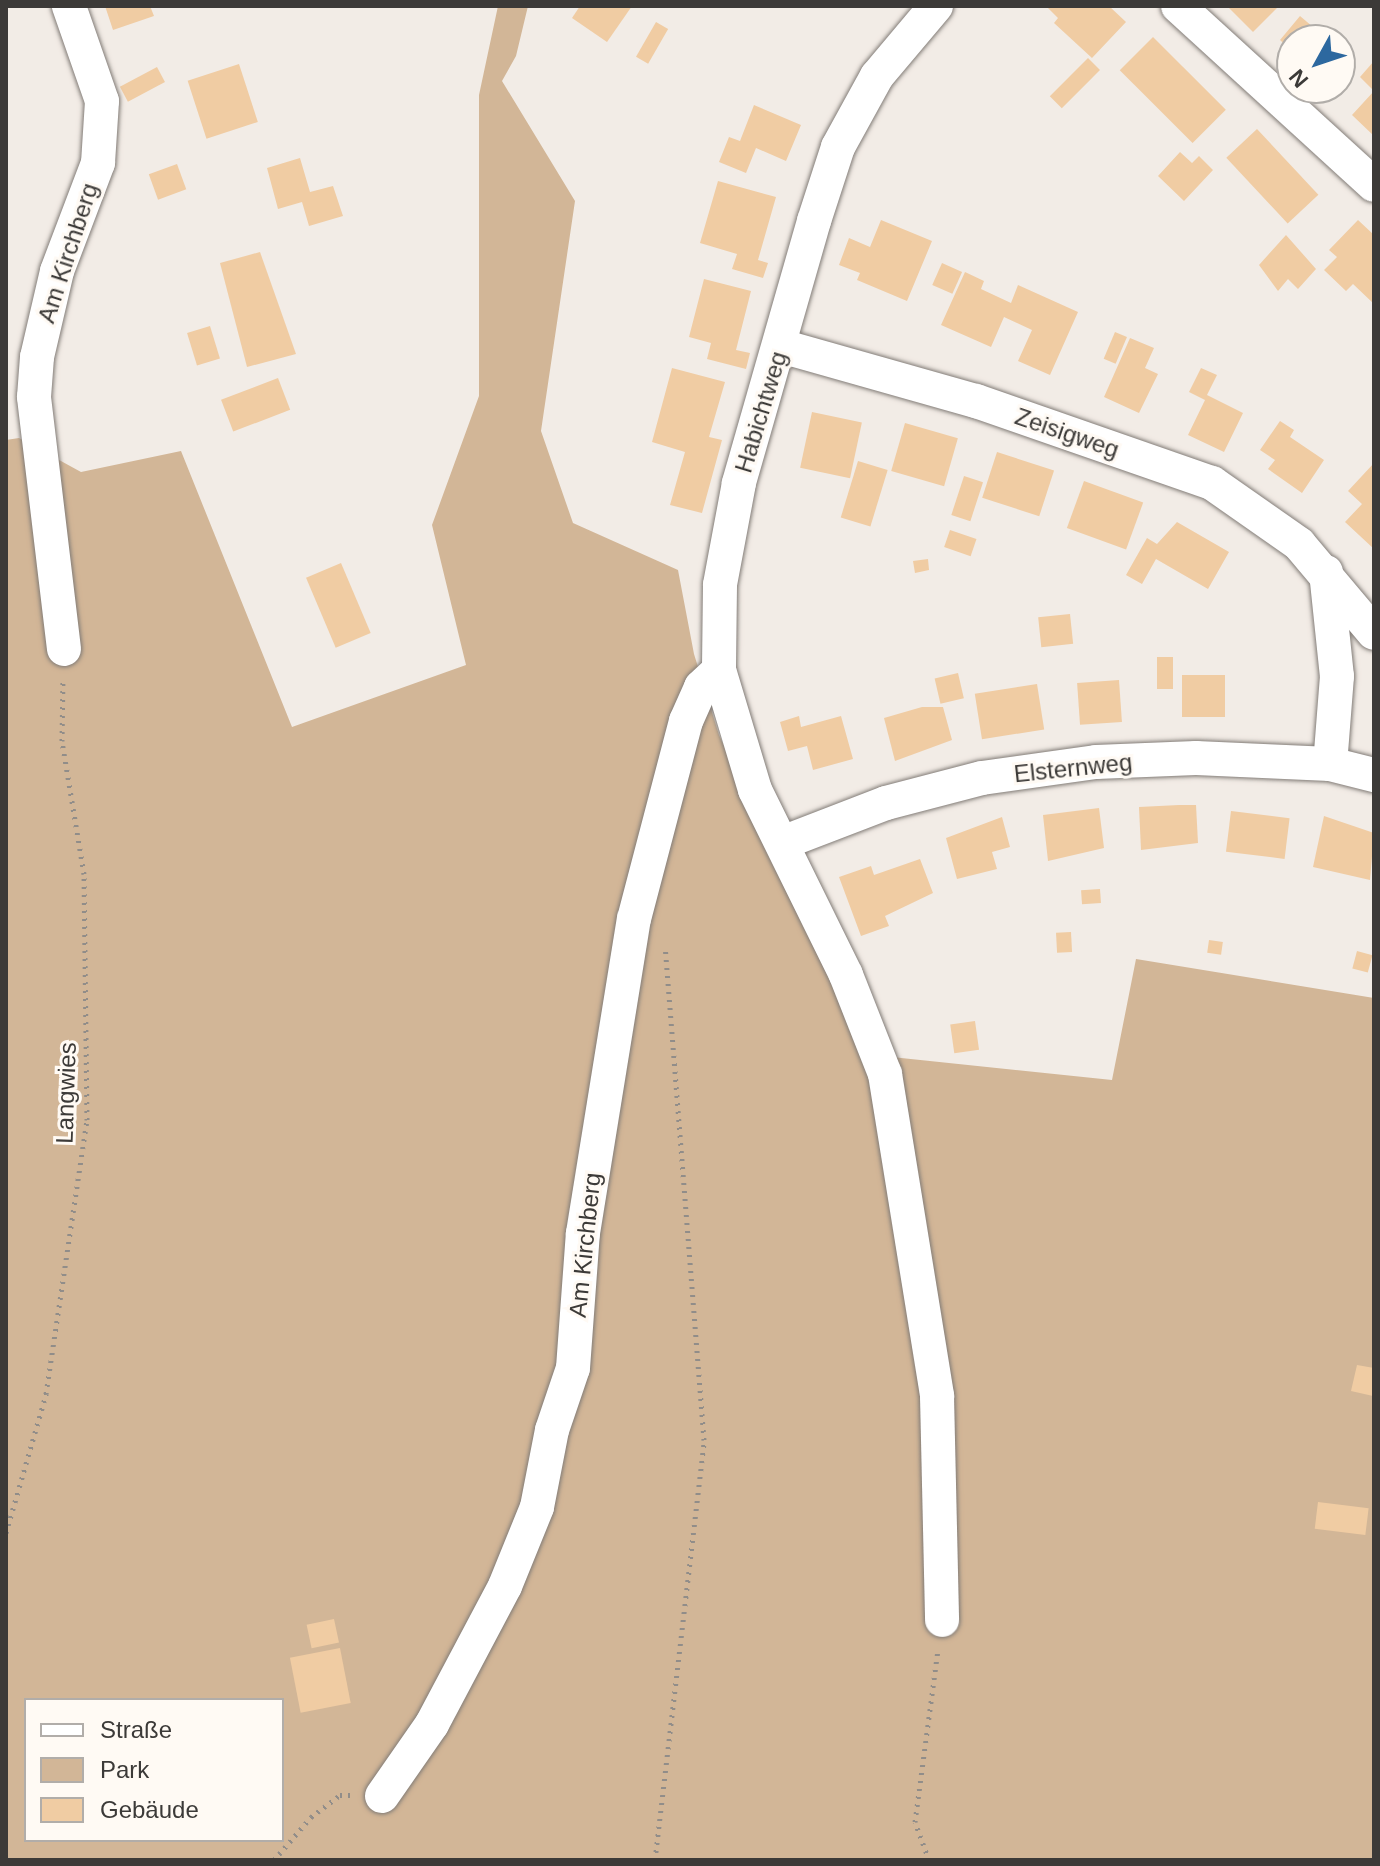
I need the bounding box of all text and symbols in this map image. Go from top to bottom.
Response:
north arrow [1276,24,1356,104]
text: N [1284,64,1313,93]
street label: Am Kirchberg [32,179,104,327]
street label: Habichtweg [729,348,793,476]
street label: Zeisigweg [1011,402,1123,464]
street label: Elsternweg [1012,747,1134,789]
street label: Langwies [50,1042,82,1144]
street label: Am Kirchberg [563,1171,607,1319]
legend [24,1698,284,1842]
text: Straße [100,1716,172,1743]
text: Park [100,1756,149,1783]
text: Gebäude [100,1796,199,1823]

